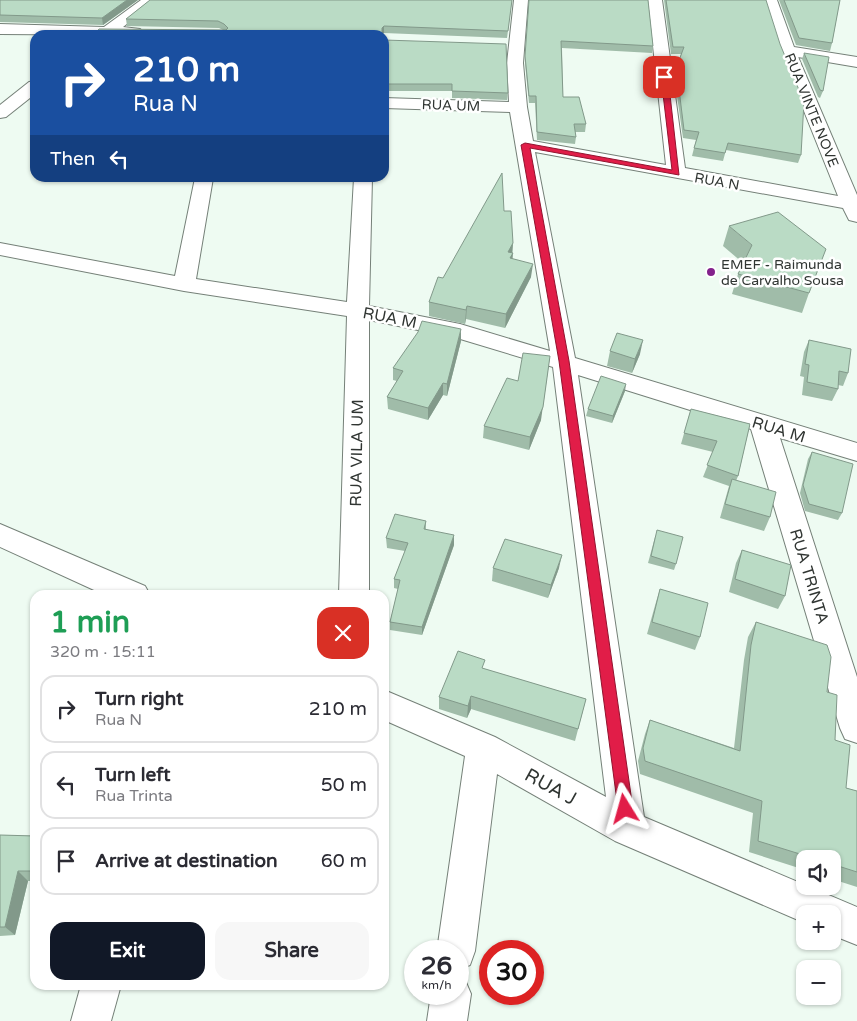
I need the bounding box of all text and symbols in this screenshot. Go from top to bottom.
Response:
text: 210 m [133,49,240,91]
icon: right [50,50,115,115]
street label: RUA VINTE NOVE [781,51,842,170]
pin [643,56,685,98]
icon: arrive [650,63,678,91]
text: Rua N [133,91,198,117]
street label: RUA UM [421,96,481,115]
icon: left [105,145,133,173]
text: Then [50,148,95,170]
street label: RUA N [693,169,741,194]
place label: EMEF - Raimunda de Carvalho Sousa [721,256,844,289]
marker: EMEF - Raimunda de Carvalho Sousa [705,266,717,278]
street label: RUA M [361,303,419,333]
street label: RUA VILA UM [346,399,368,507]
street label: RUA M [750,412,808,448]
street label: RUA TRINTA [785,526,833,626]
text: 1 min [50,604,130,641]
button: close [317,607,369,659]
text: 320 m · 15:11 [50,642,156,662]
text: Turn right [95,688,183,710]
icon: right [52,695,80,723]
text: 210 m [309,698,367,720]
text: Rua N [95,710,142,730]
text: Turn left [95,764,171,786]
street label: RUA J [521,764,580,810]
icon: left [52,771,80,799]
text: 50 m [321,774,367,796]
position arrow [598,782,650,834]
text: Rua Trinta [95,786,173,806]
icon: arrive [52,847,80,875]
text: Arrive at destination [95,850,278,872]
text: 60 m [321,850,367,872]
map controls [796,850,841,1005]
button: sound [796,850,841,895]
button: + [796,905,841,950]
button: Exit [50,922,205,980]
button: Share [215,922,369,980]
speed limit sign: 30 [479,940,544,1005]
text: 26 [421,951,452,981]
button: − [796,960,841,1005]
text: km/h [421,978,452,992]

